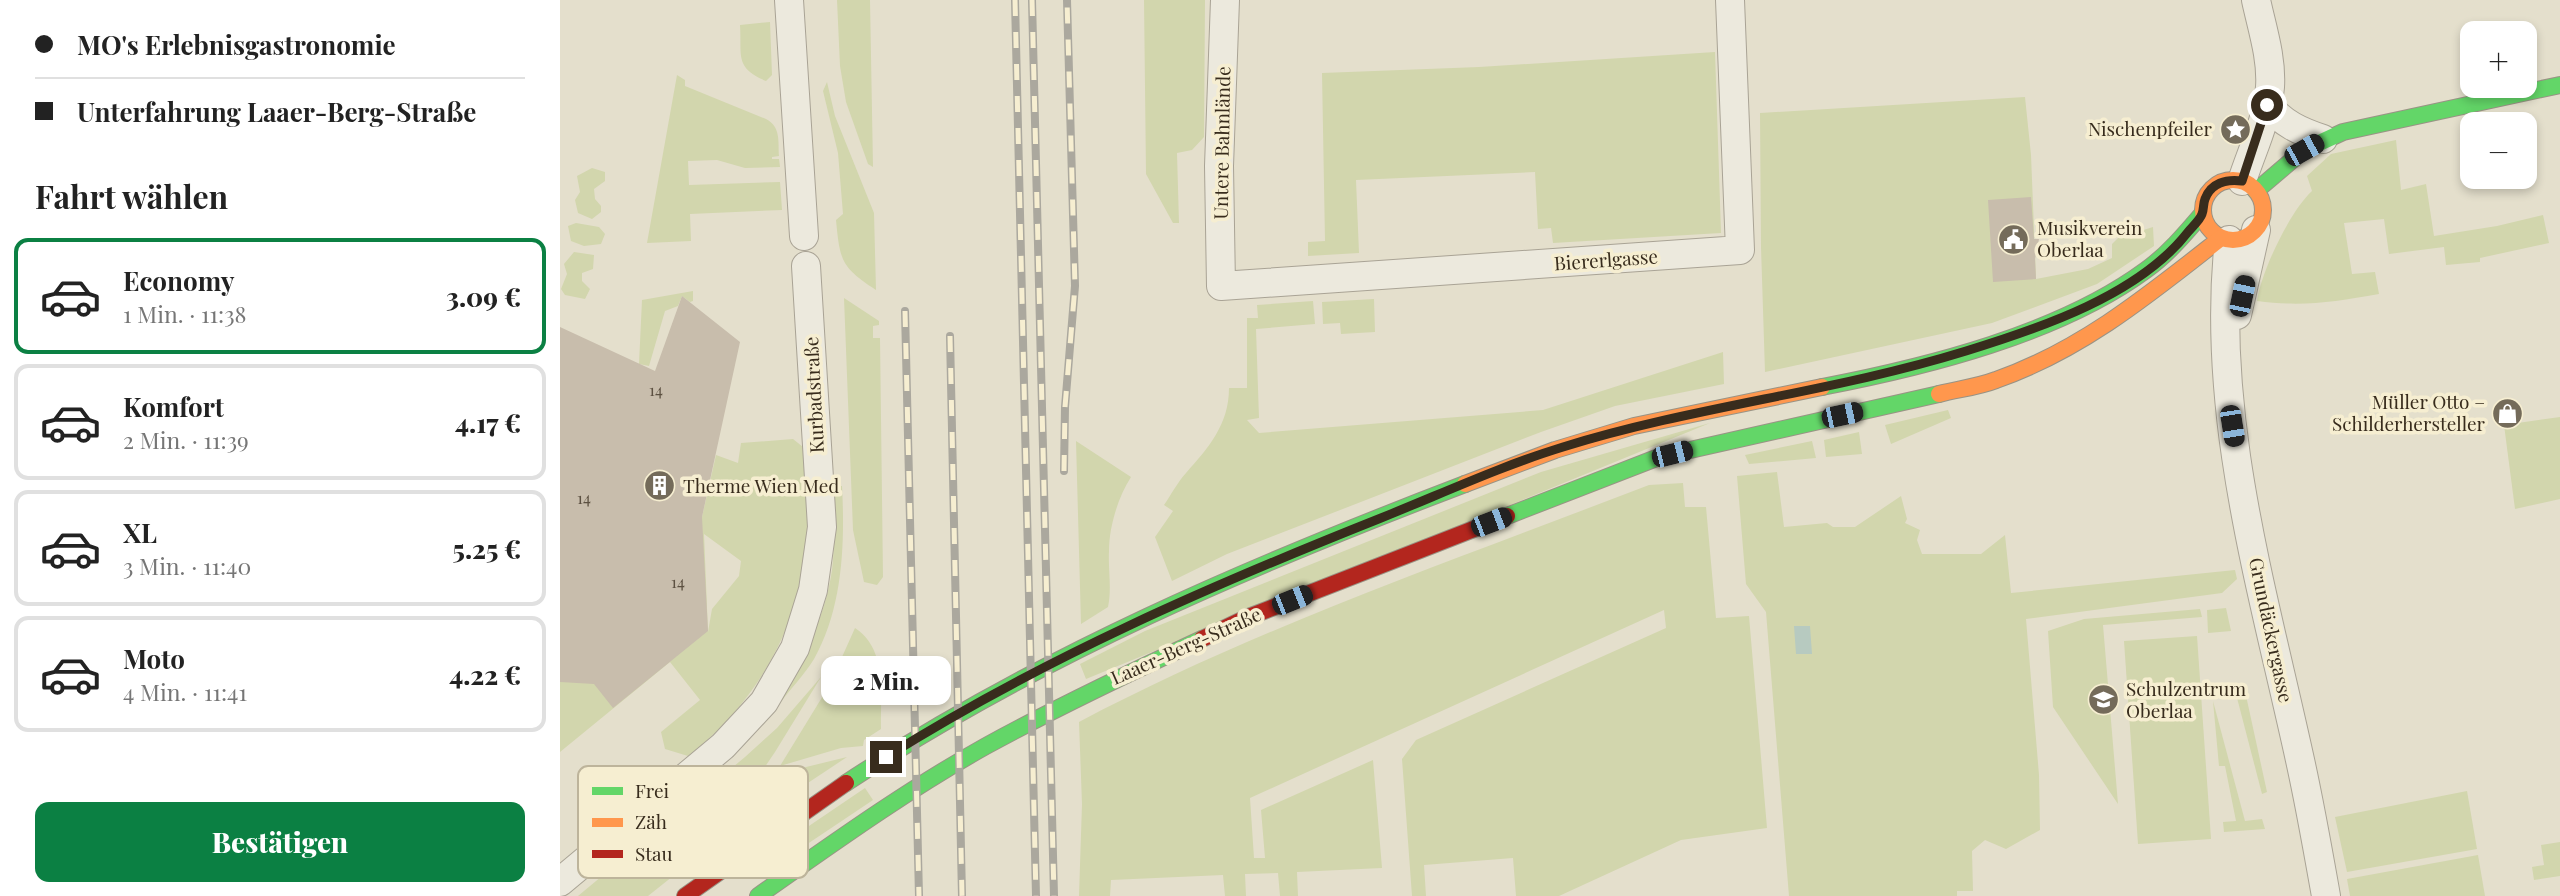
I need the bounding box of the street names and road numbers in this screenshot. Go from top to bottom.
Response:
street label: Untere Bahnlände [1207,66,1235,220]
street label: Biererlgasse [1553,242,1659,276]
street label: Kurbadstraße [797,336,829,454]
street label: Grundäckergasse [2244,555,2300,705]
street label: Laaer-Berg-Straße [1106,600,1265,690]

